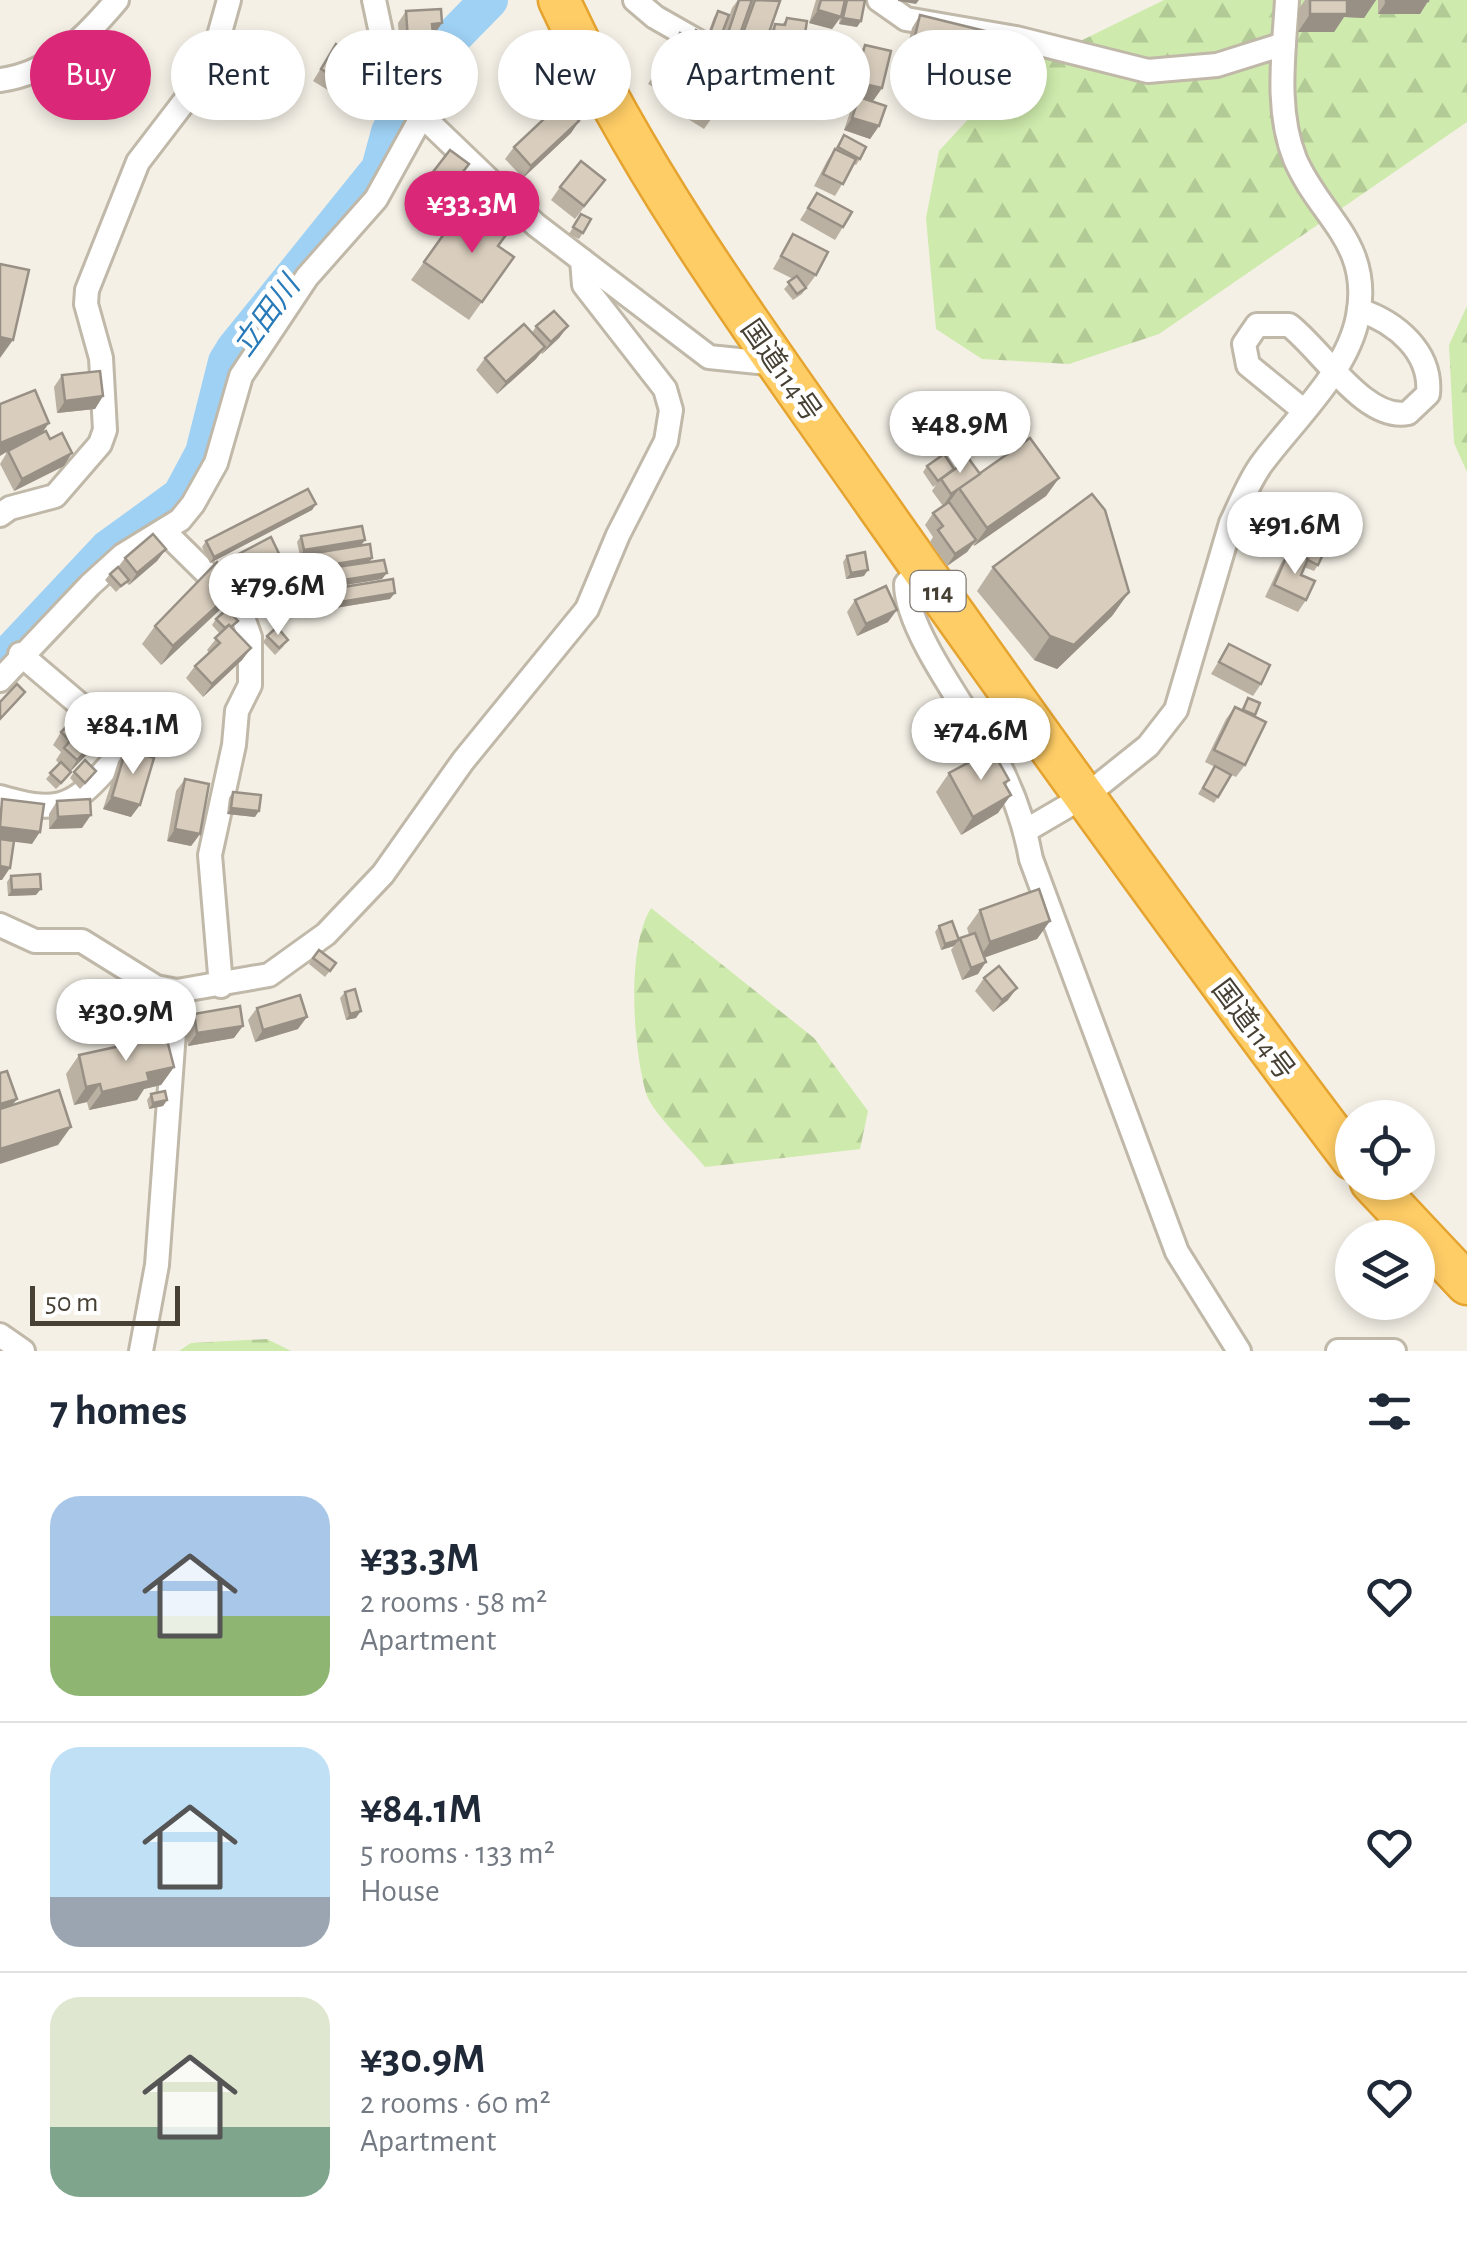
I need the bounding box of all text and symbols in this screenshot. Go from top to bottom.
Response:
chip: Buy [30,30,151,120]
chip: Rent [171,30,305,120]
chip: Filters [325,30,478,120]
chip: New [498,30,631,120]
chip: Apartment [651,30,870,120]
chip: House [890,30,1047,120]
pin: ¥33.3M [391,171,553,256]
text: ¥33.3M [426,187,518,219]
water label: 立田川 [227,268,307,362]
street label: 国道114号 [735,314,827,427]
pin: ¥48.9M [879,391,1041,476]
text: ¥48.9M [912,407,1009,439]
pin: ¥91.6M [1214,492,1376,577]
text: ¥91.6M [1249,508,1341,540]
pin: ¥79.6M [197,553,359,638]
text: ¥79.6M [231,569,325,601]
road number: 114 [910,571,966,611]
pin: ¥84.1M [52,692,214,777]
pin: ¥74.6M [900,698,1062,783]
text: ¥84.1M [86,708,180,740]
text: ¥74.6M [933,714,1029,746]
street label: 国道114号 [1206,974,1300,1085]
pin: ¥30.9M [45,979,207,1064]
text: ¥30.9M [78,995,174,1027]
map controls [1335,1100,1435,1320]
button: locate [1335,1100,1435,1200]
button: layers [1335,1220,1435,1320]
scale bar [30,1281,180,1326]
text: 50 m [45,1289,99,1317]
icon: filters [1362,1384,1417,1439]
text: 7 homes [50,1390,187,1432]
icon: home [130,1536,250,1656]
text: ¥33.3M [360,1537,480,1579]
icon: heart [1362,1569,1417,1624]
text: 2 rooms · 58 m² [360,1586,547,1618]
text: Apartment [360,1624,496,1656]
icon: home [130,1787,250,1907]
text: ¥84.1M [360,1788,482,1830]
icon: heart [1362,1820,1417,1875]
text: 5 rooms · 133 m² [360,1837,555,1869]
text: House [360,1875,440,1907]
icon: home [130,2037,250,2157]
text: ¥30.9M [360,2038,485,2080]
icon: heart [1362,2070,1417,2125]
text: 2 rooms · 60 m² [360,2087,551,2119]
text: Apartment [360,2125,496,2157]

